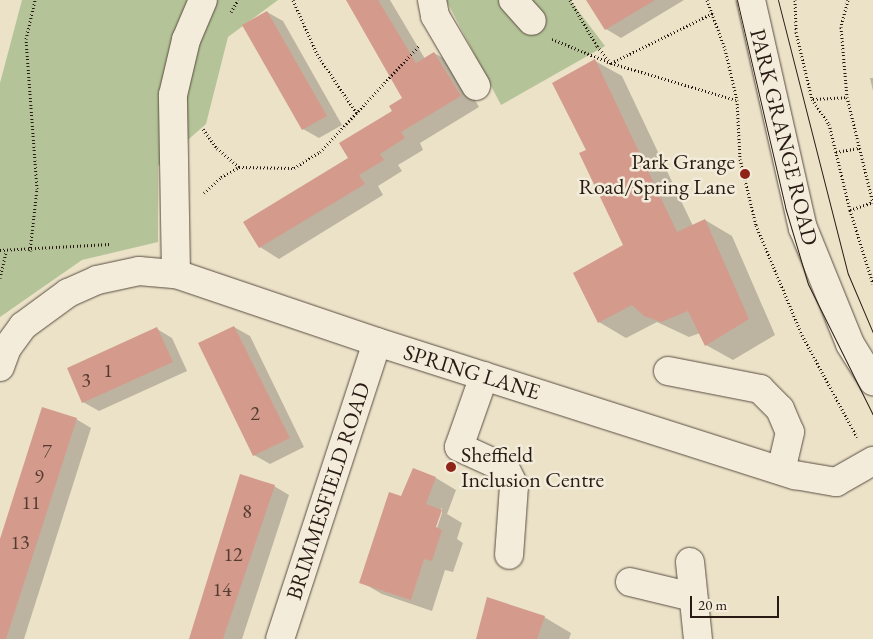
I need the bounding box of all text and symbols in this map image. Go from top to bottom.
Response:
street label: PARK GRANGE ROAD [744,26,824,248]
place label: Park Grange Road/Spring Lane [578,148,735,200]
marker: Park Grange Road/Spring Lane [739,168,751,180]
street label: SPRING LANE [401,339,543,405]
house number: 1 [103,358,113,382]
house number: 3 [81,368,91,392]
street label: BRIMMESFIELD ROAD [280,379,376,603]
house number: 2 [250,401,260,425]
house number: 7 [42,439,52,463]
place label: Sheffield Inclusion Centre [461,441,604,492]
marker: Sheffield Inclusion Centre [445,461,457,473]
house number: 9 [34,464,44,488]
house number: 11 [21,490,41,514]
house number: 8 [242,499,252,523]
house number: 13 [10,530,30,554]
house number: 12 [223,542,243,566]
house number: 14 [212,577,232,601]
scale bar [693,586,782,618]
text: 20 m [698,595,727,614]

